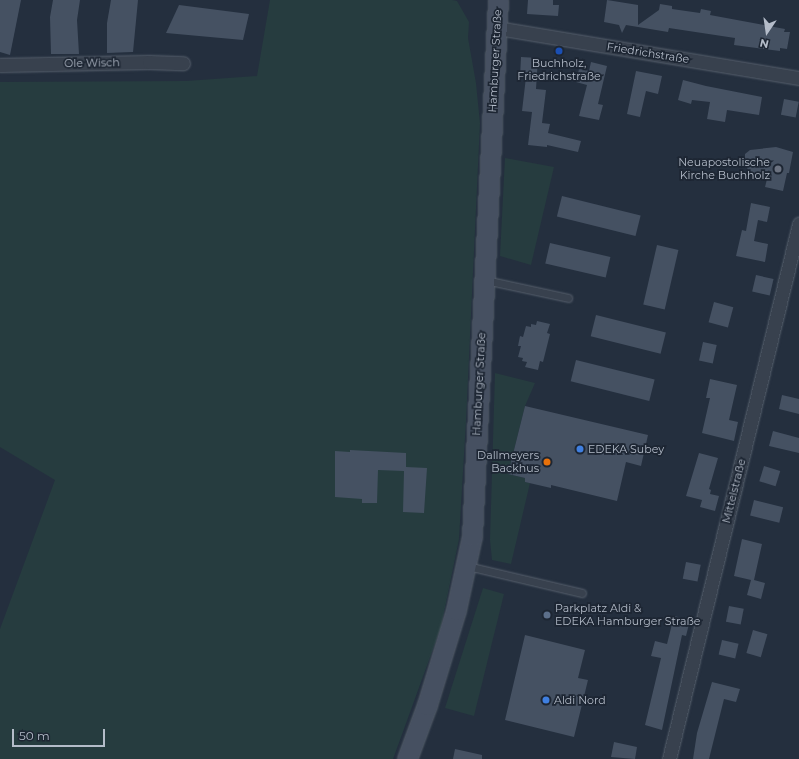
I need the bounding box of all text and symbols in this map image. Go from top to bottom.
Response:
street label: Hamburger Straße [486,9,504,113]
north arrow [747,12,787,52]
text: N [758,36,770,52]
street label: Friedrichstraße [606,40,690,66]
marker: Buchholz, Friedrichstraße [554,46,564,56]
street label: Ole Wisch [64,56,120,70]
place label: Buchholz, Friedrichstraße [517,57,601,83]
place label: Neuapostolische Kirche Buchholz [678,156,770,182]
marker: Neuapostolische Kirche Buchholz [773,164,783,174]
street label: Hamburger Straße [470,332,488,436]
place label: EDEKA Subey [588,442,664,456]
marker: EDEKA Subey [575,444,585,454]
place label: Dallmeyers Backhus [477,449,539,475]
marker: Dallmeyers Backhus [542,457,552,467]
street label: Mittelstraße [720,457,748,525]
place label: Parkplatz Aldi & EDEKA Hamburger Straße [555,602,700,628]
marker: Parkplatz Aldi & EDEKA Hamburger Straße [542,610,552,620]
place label: Aldi Nord [554,693,606,707]
marker: Aldi Nord [541,695,551,705]
scale bar [14,721,107,747]
text: 50 m [19,728,50,743]

